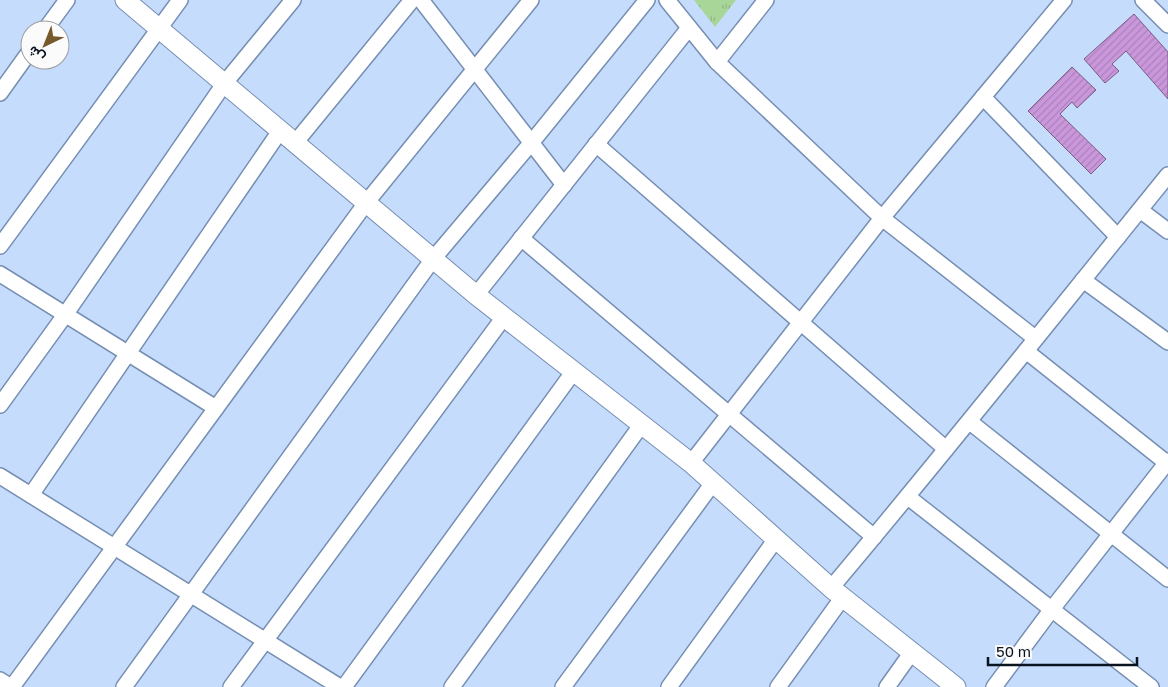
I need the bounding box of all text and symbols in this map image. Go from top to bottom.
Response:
north arrow [20,20,70,70]
text: ش [24,42,48,67]
scale bar [988,634,1137,666]
text: 50 m [996,642,1031,660]

